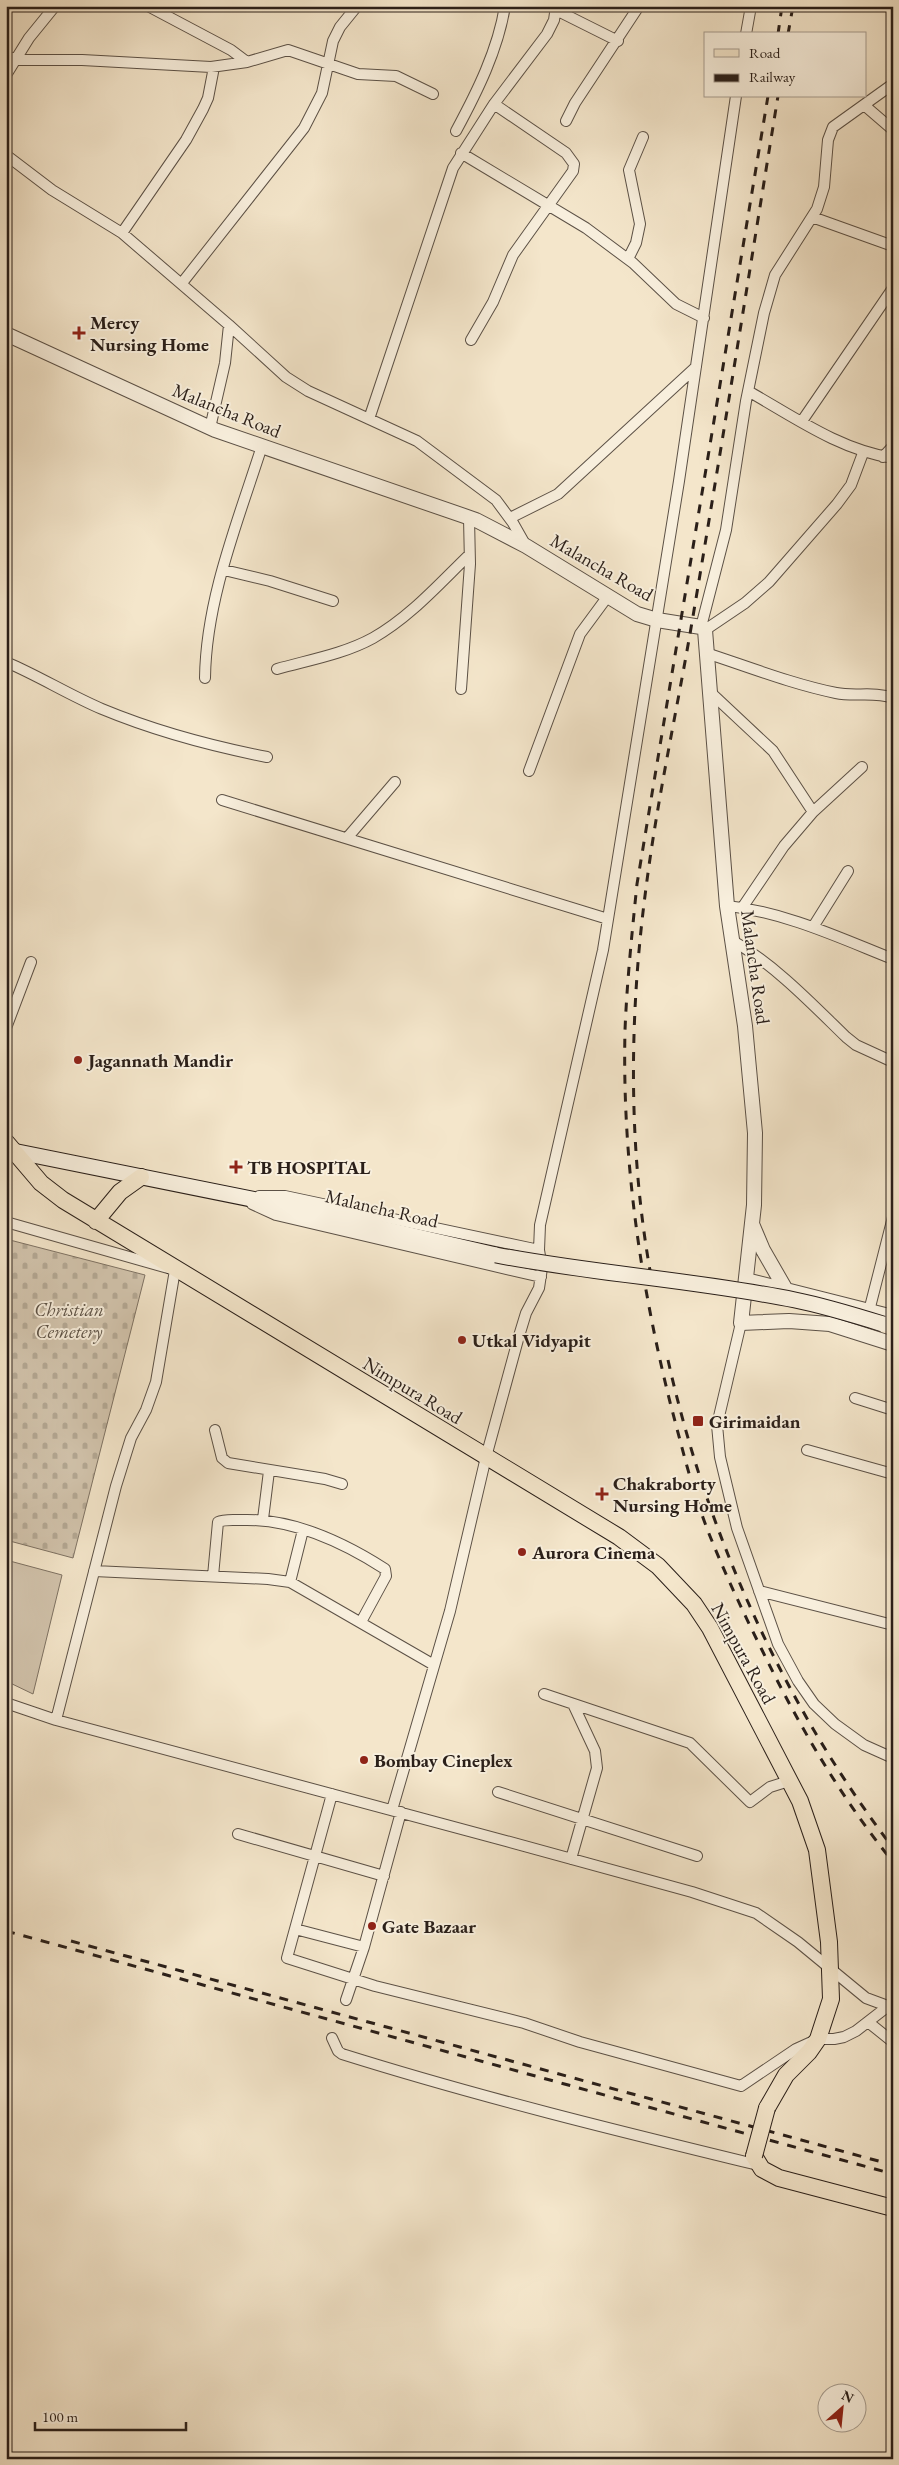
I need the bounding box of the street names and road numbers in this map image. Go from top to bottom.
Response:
street label: Malancha Road [169,377,285,444]
street label: Malancha Road [546,528,658,607]
street label: Malancha Road [735,908,776,1026]
street label: Malancha Road [323,1183,441,1234]
street label: Nimpura Road [358,1351,467,1430]
street label: Nimpura Road [706,1598,782,1709]

